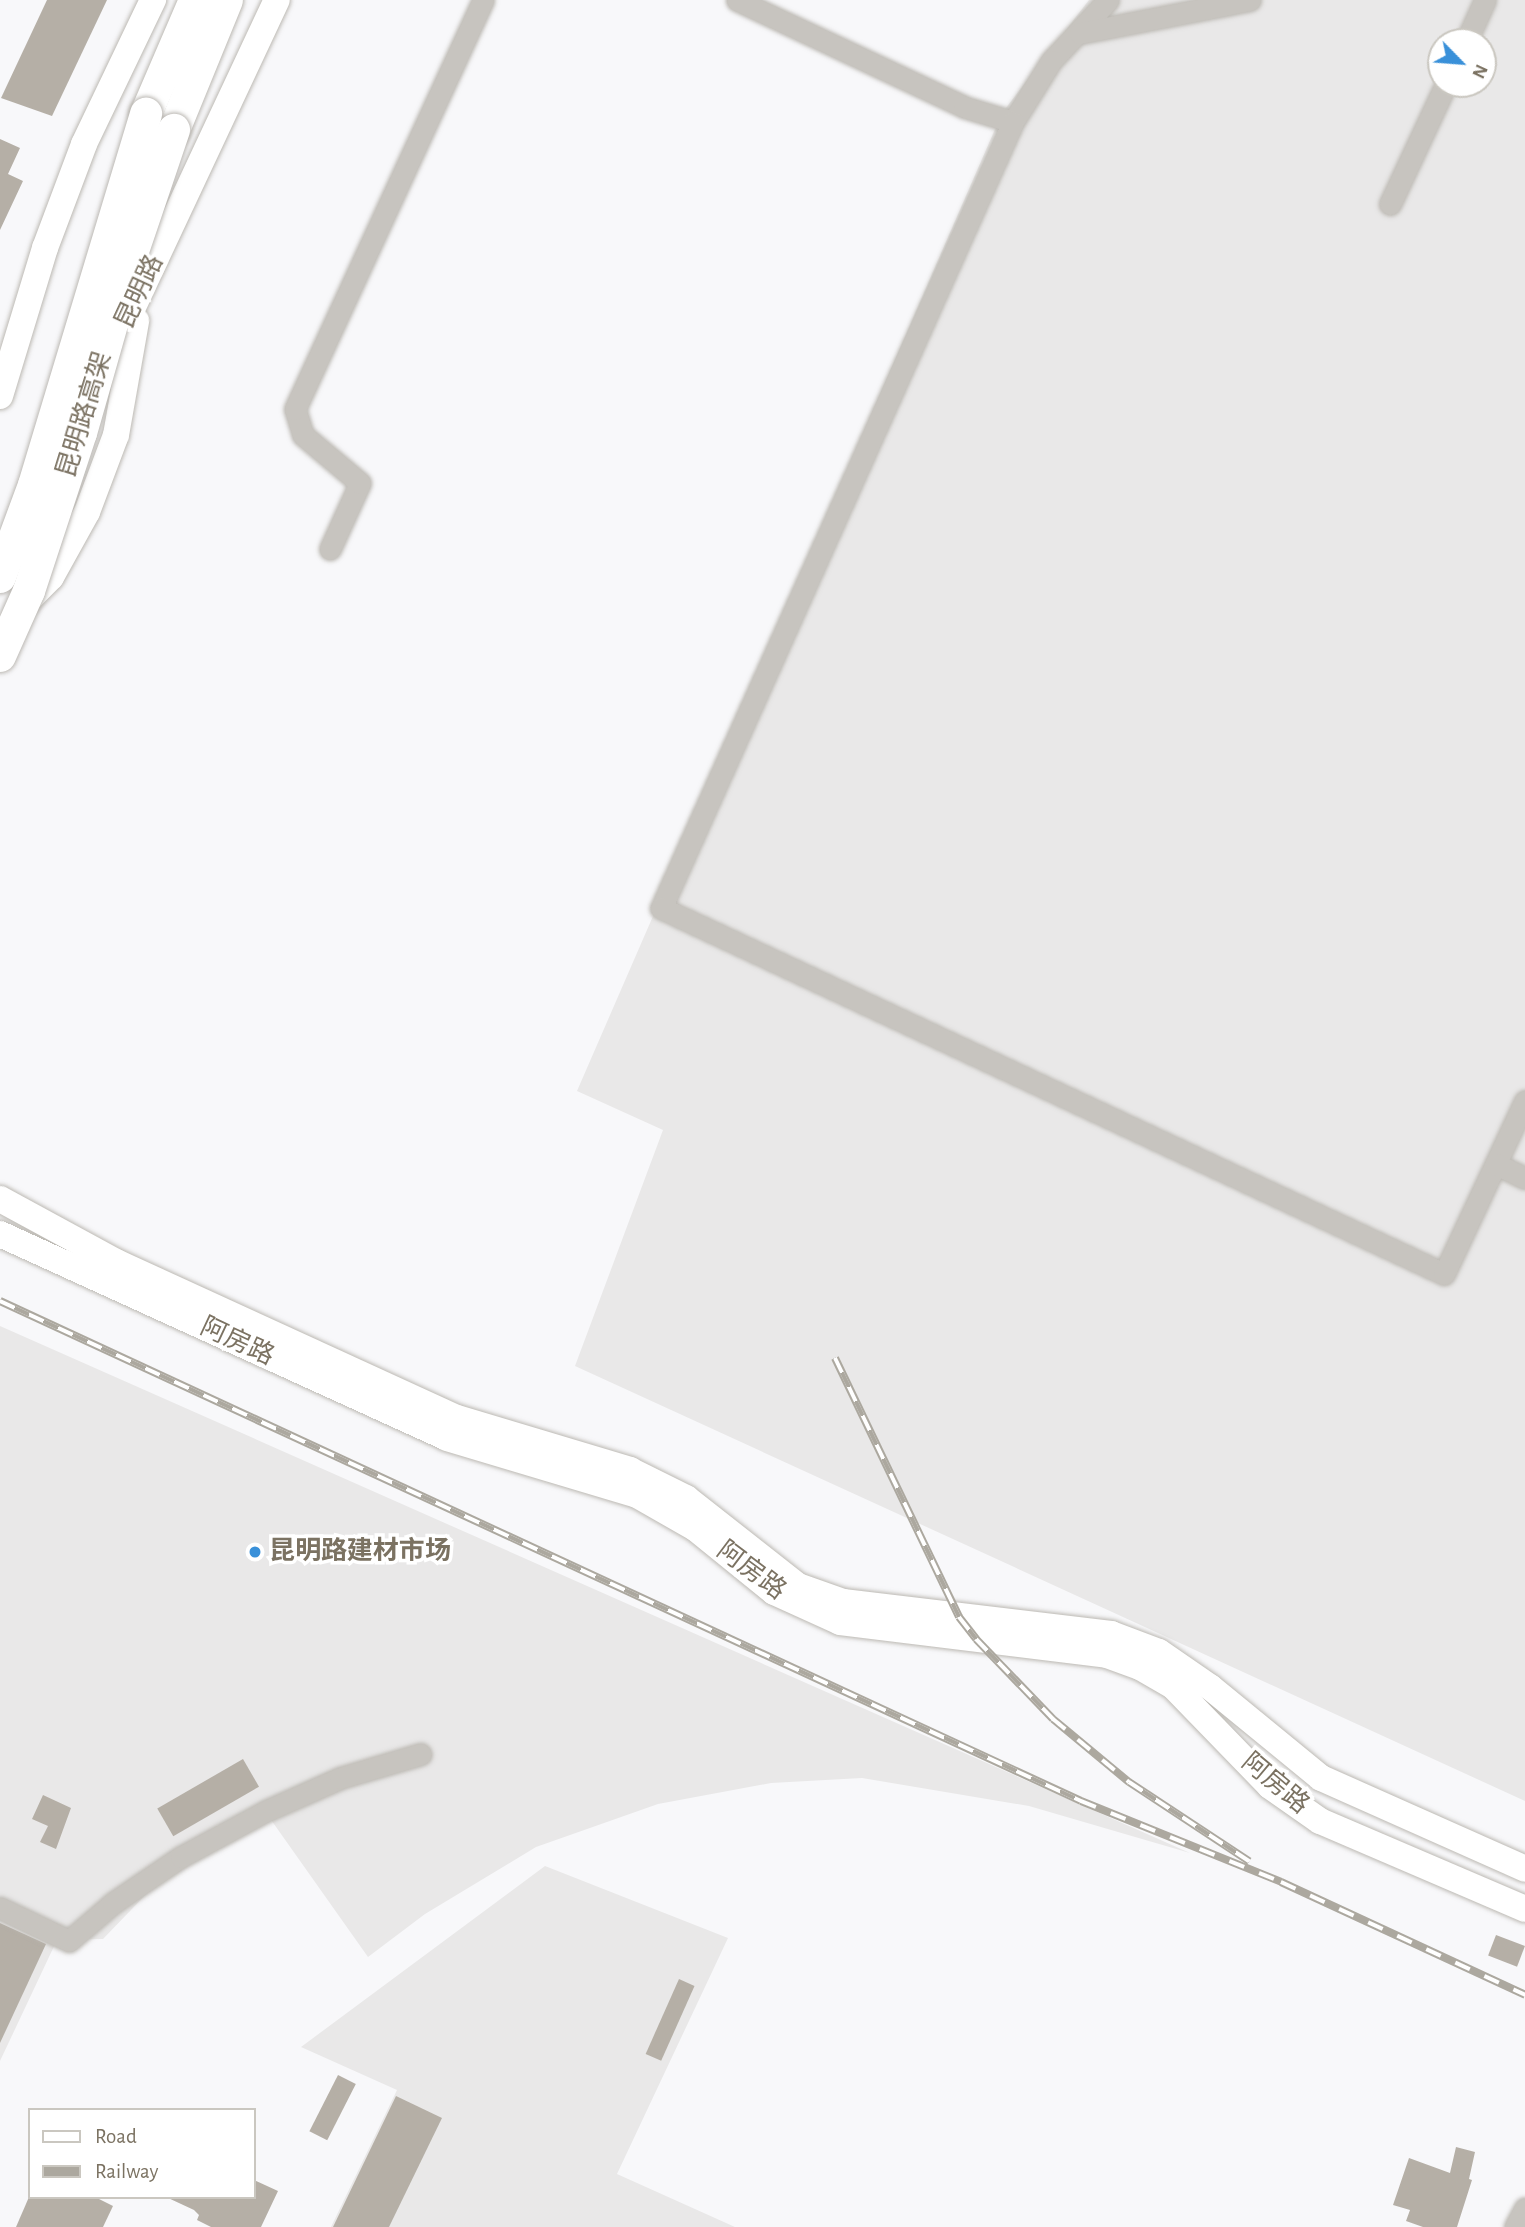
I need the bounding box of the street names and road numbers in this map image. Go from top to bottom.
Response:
street label: 昆明路 [109,250,171,334]
street label: 昆明路高架 [51,348,119,482]
street label: 阿房路 [195,1311,279,1373]
street label: 阿房路 [710,1535,792,1607]
street label: 阿房路 [1235,1747,1315,1821]

